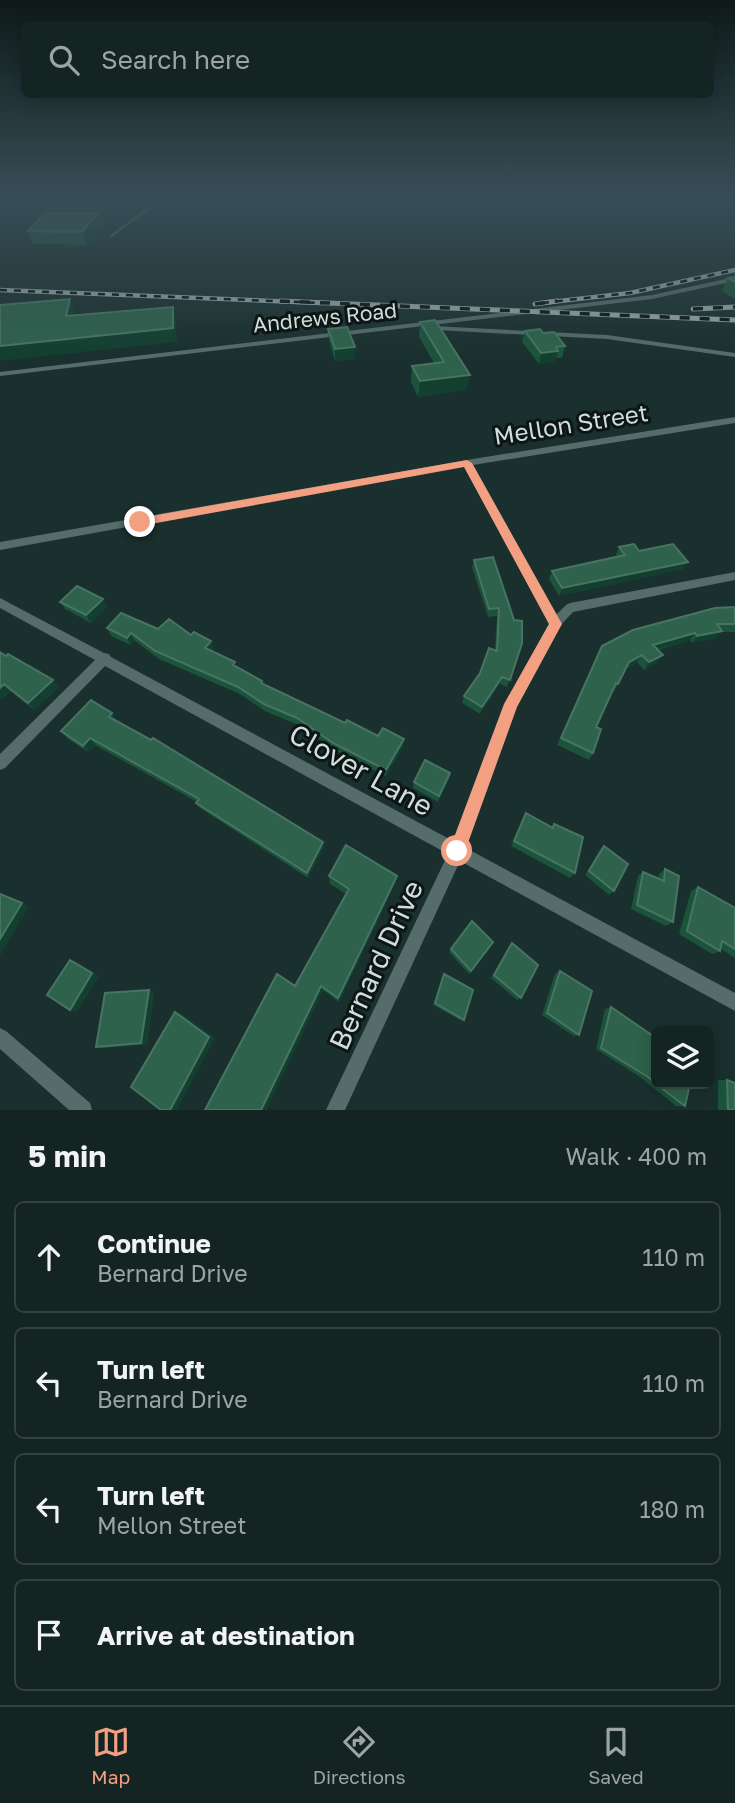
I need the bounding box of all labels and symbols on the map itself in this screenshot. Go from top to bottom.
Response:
street label: Andrews Road [252,297,398,337]
street label: Mellon Street [492,397,650,450]
route end [124,506,155,537]
street label: Clover Lane [284,717,439,822]
route start [441,835,472,866]
street label: Bernard Drive [322,875,429,1055]

